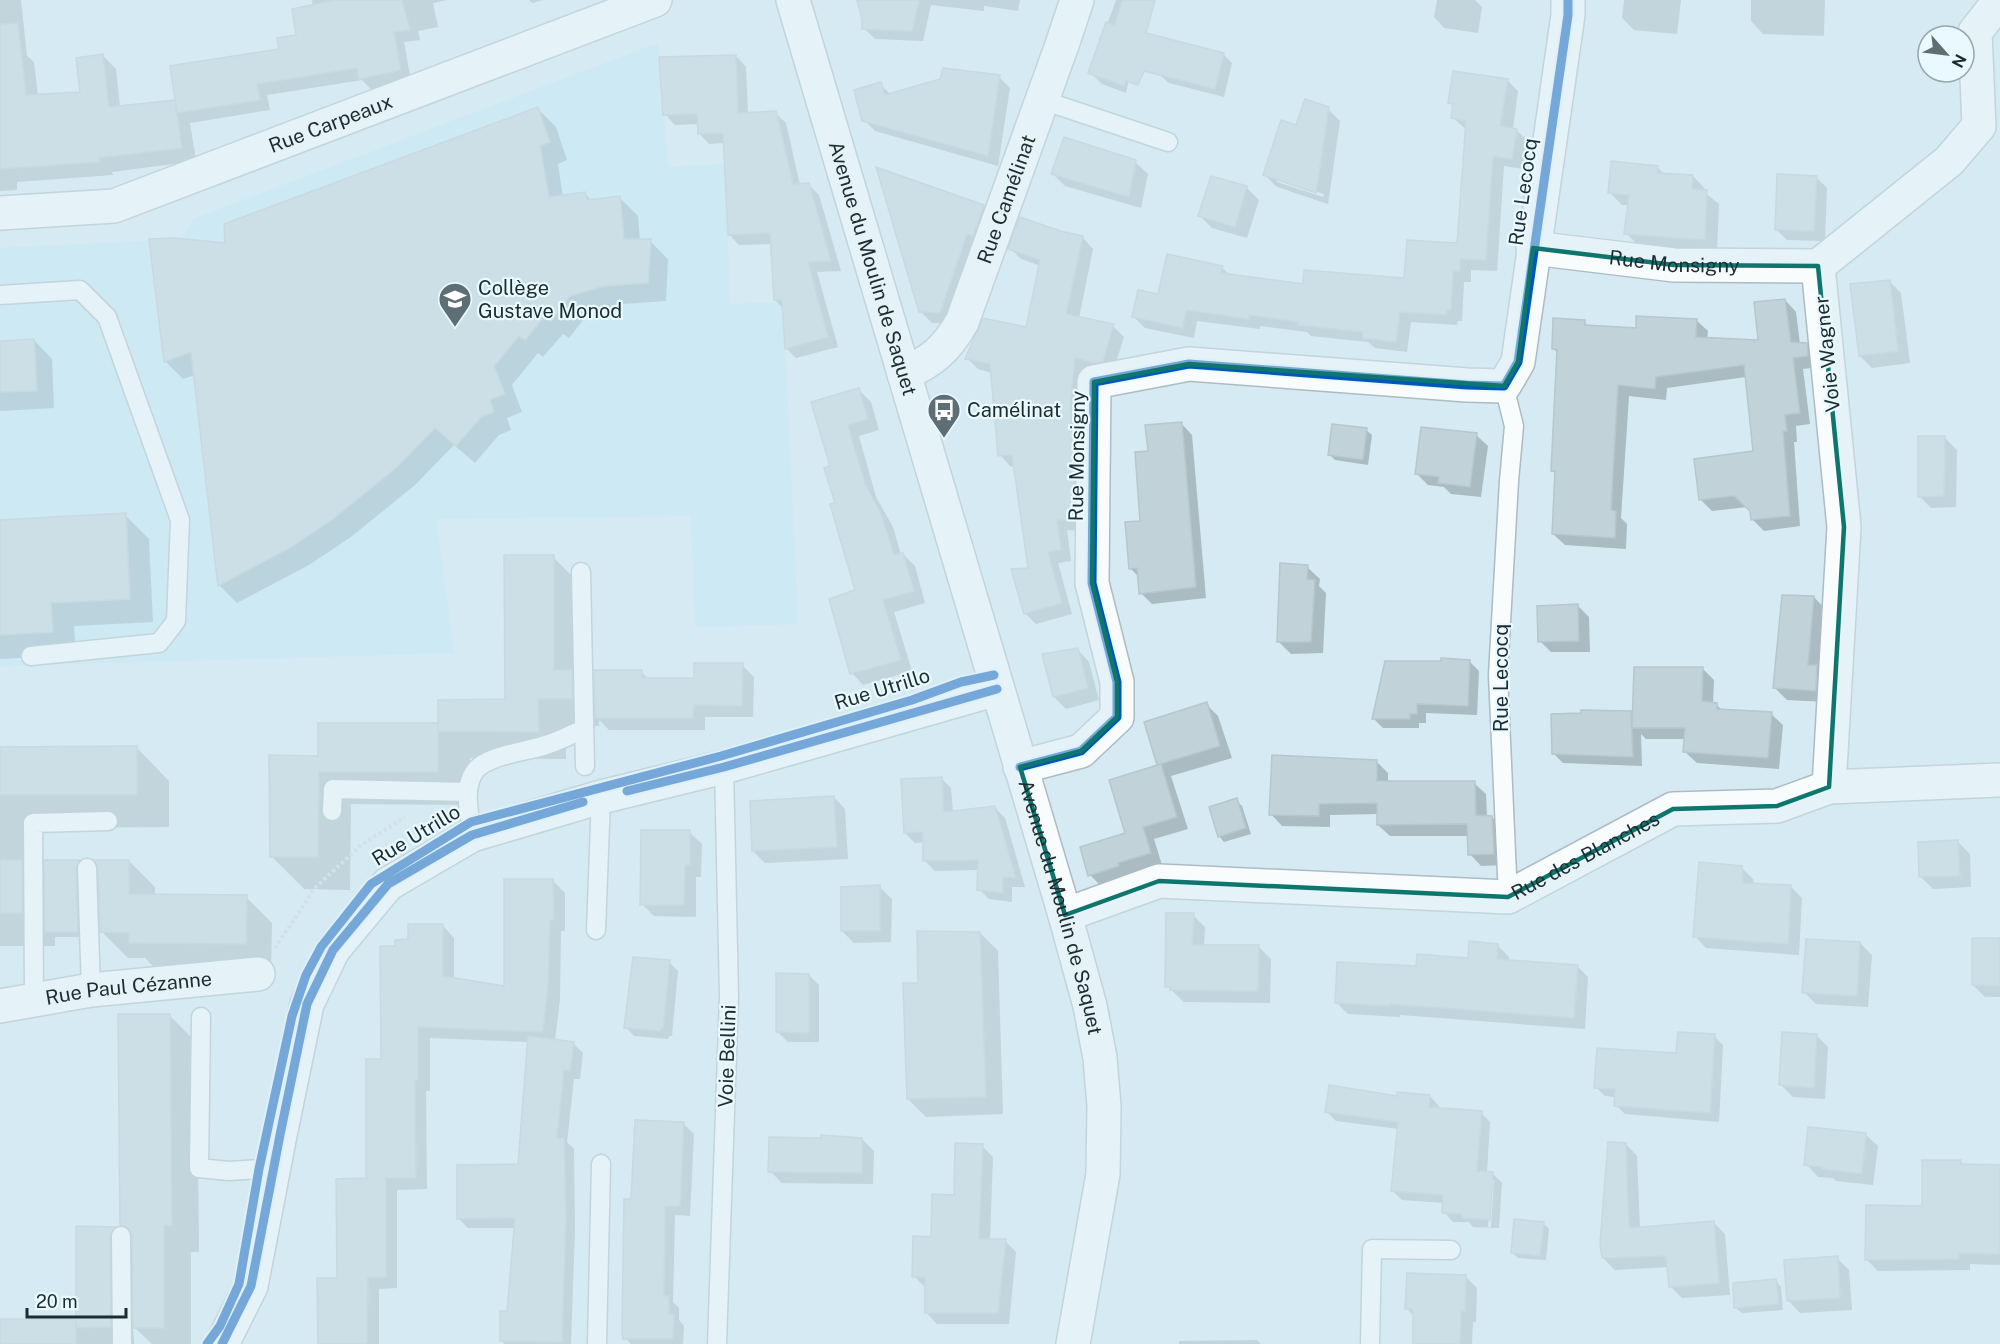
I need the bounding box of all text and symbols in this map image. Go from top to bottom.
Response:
north arrow [1916,24,1976,84]
text: N [1947,51,1970,71]
street label: Rue Carpeaux [265,89,396,158]
street label: Rue Camélinat [972,132,1041,267]
street label: Rue Lecocq [1504,137,1542,247]
street label: Avenue du Moulin de Saquet [824,138,922,398]
street label: Rue Monsigny [1608,245,1740,277]
place label: Collège Gustave Monod [478,276,622,323]
school or university icon: Collège Gustave Monod [437,281,473,328]
street label: Voie Wagner [1809,294,1845,413]
street label: Rue Monsigny [1064,390,1090,522]
bus stop icon: Camélinat [926,392,962,439]
place label: Camélinat [967,398,1061,422]
street label: Rue Lecocq [1489,624,1513,732]
street label: Rue Utrillo [831,663,933,715]
street label: Avenue du Moulin de Saquet [1013,777,1107,1037]
street label: Rue Utrillo [368,799,464,871]
street label: Rue des Blanches [1507,806,1664,905]
street label: Rue Paul Cézanne [43,966,213,1010]
street label: Voie Bellini [713,1004,741,1108]
scale bar [27,1281,126,1319]
text: 20 m [36,1291,78,1312]

